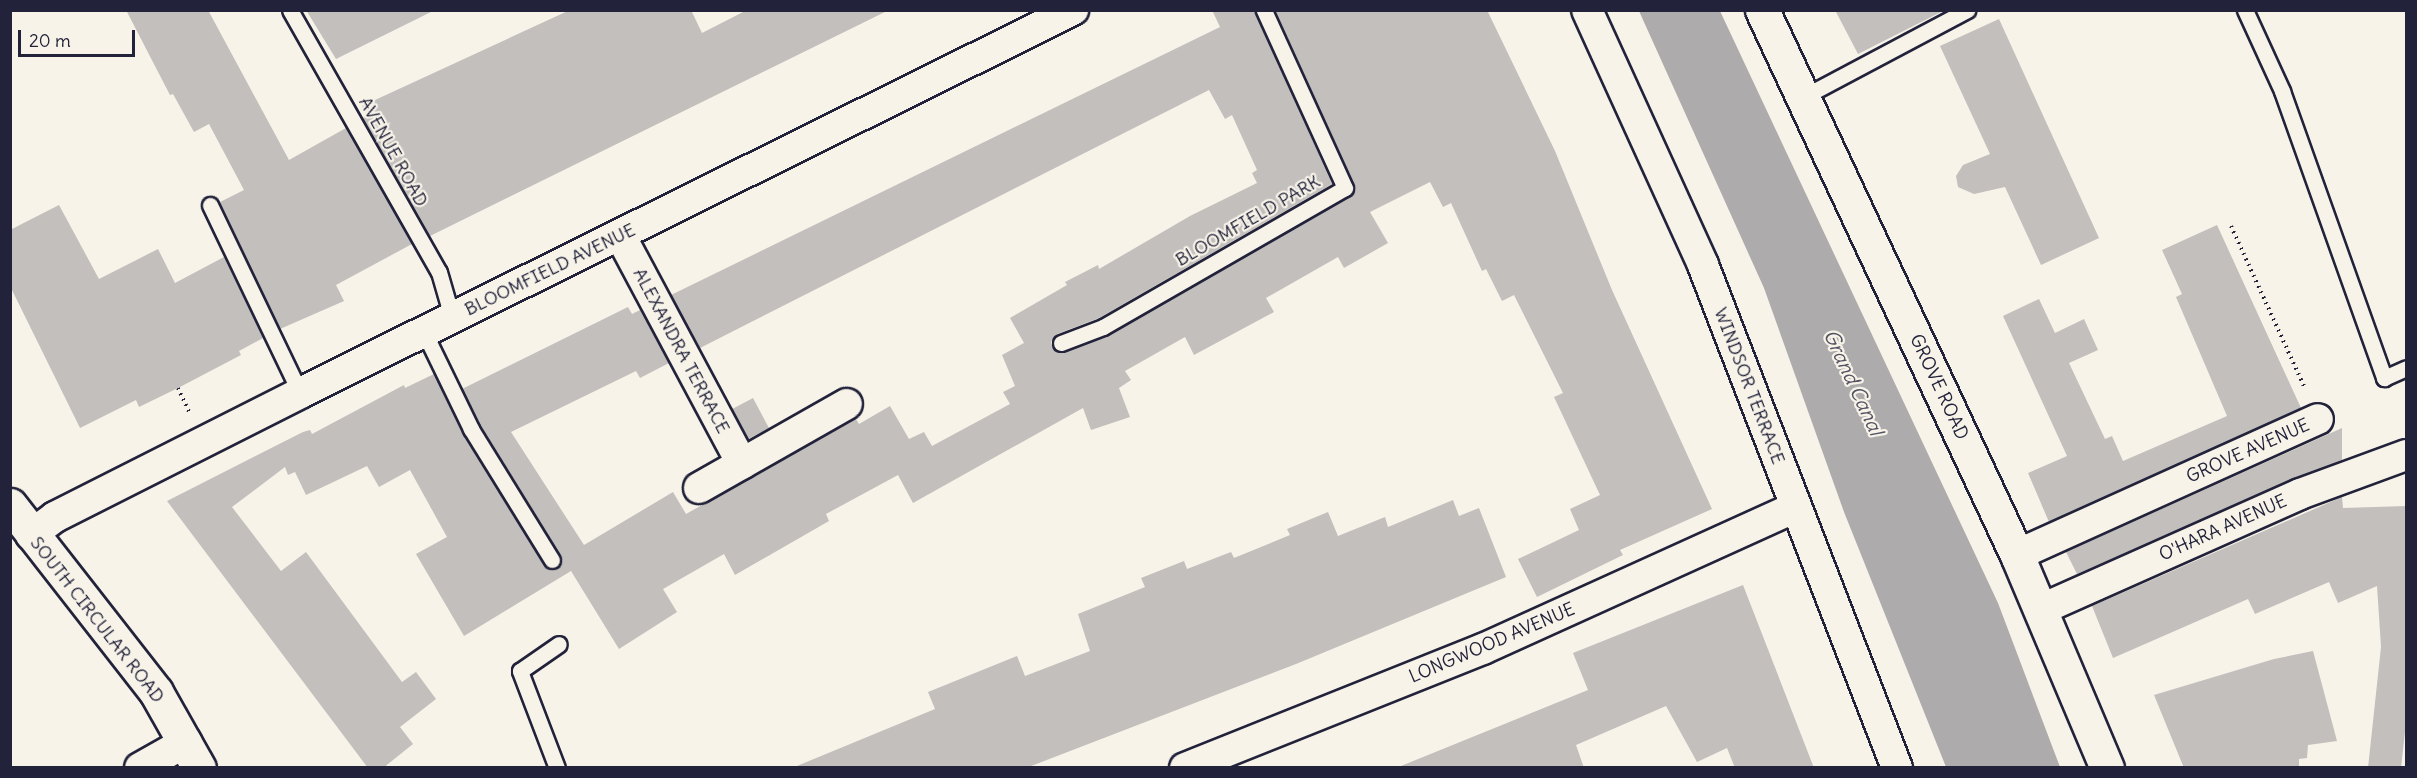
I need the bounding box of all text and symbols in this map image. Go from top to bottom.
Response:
scale bar [21,18,138,56]
text: 20 m [29,29,71,52]
street label: AVENUE ROAD [354,93,432,211]
street label: BLOOMFIELD PARK [1172,171,1324,271]
street label: BLOOMFIELD AVENUE [461,219,639,321]
street label: ALEXANDRA TERRACE [628,265,734,437]
street label: WINDSOR TERRACE [1709,305,1789,467]
water label: Grand Canal [1819,325,1889,439]
street label: GROVE ROAD [1905,331,1973,443]
street label: GROVE AVENUE [2183,414,2313,488]
street label: O'HARA AVENUE [2156,490,2290,566]
street label: SOUTH CIRCULAR ROAD [25,533,169,707]
street label: LONGWOOD AVENUE [1406,598,1578,688]

